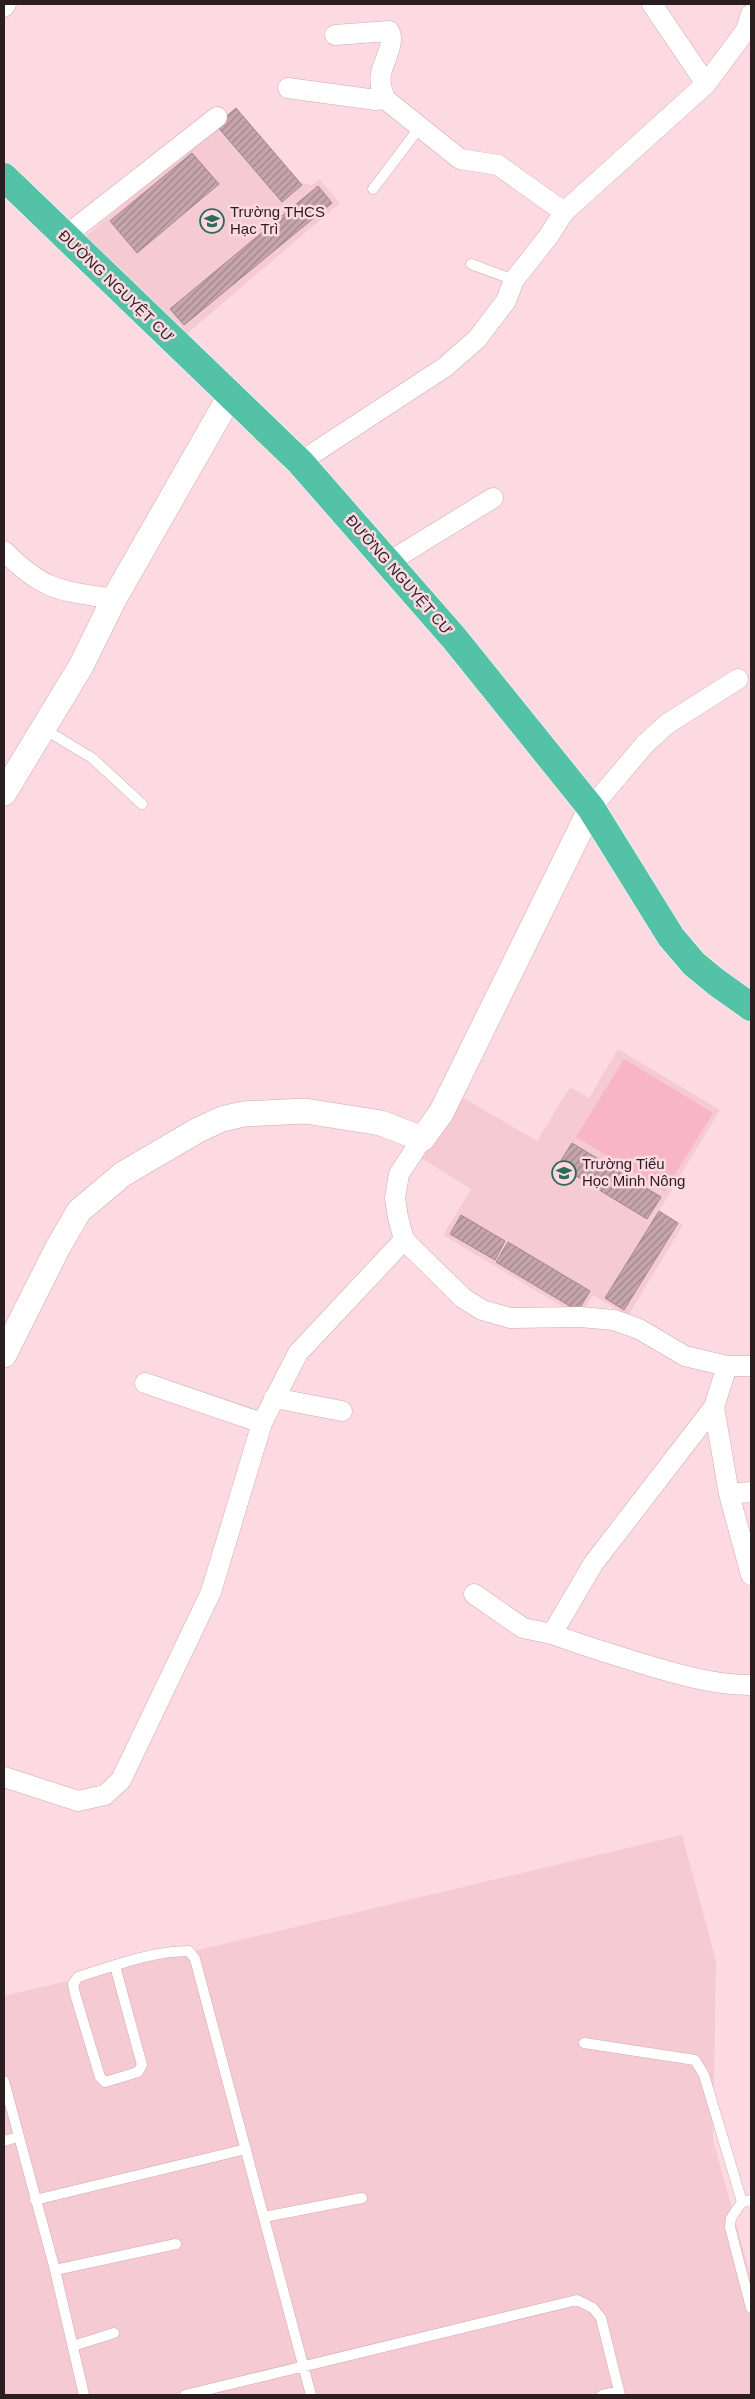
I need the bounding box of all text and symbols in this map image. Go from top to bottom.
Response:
place label: Trường THCS Hạc Trì [230,203,325,237]
school or university icon: Trường THCS Hạc Trì [199,208,225,234]
street label: ĐƯỜNG NGUYỆT CƯ [55,226,177,345]
street label: ĐƯỜNG NGUYỆT CƯ [343,511,456,638]
place label: Trường Tiểu Học Minh Nông [582,1155,685,1189]
school or university icon: Trường Tiểu Học Minh Nông [551,1160,577,1186]

